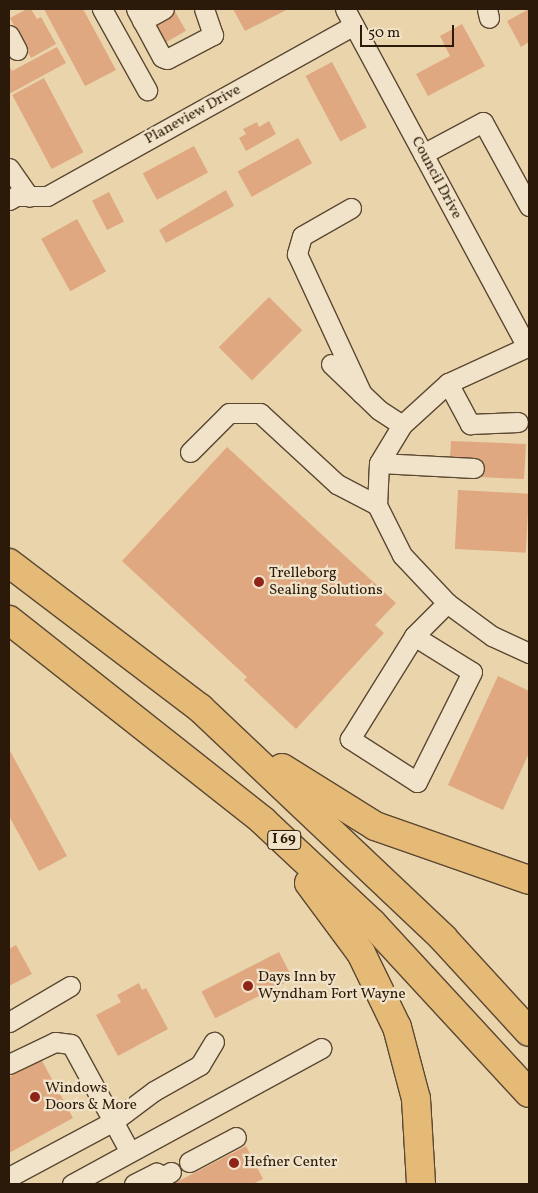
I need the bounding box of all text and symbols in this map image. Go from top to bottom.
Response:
scale bar [363,15,457,47]
text: 50 m [368,23,400,44]
street label: Planeview Drive [142,81,244,149]
street label: Council Drive [407,134,465,222]
place label: Trelleborg Sealing Solutions [269,564,383,599]
marker: Trelleborg Sealing Solutions [253,576,265,588]
road number: I 69 [266,828,302,852]
place label: Days Inn by Wyndham Fort Wayne [258,968,406,1003]
marker: Days Inn by Wyndham Fort Wayne [242,980,254,992]
place label: Windows Doors & More [45,1079,137,1114]
marker: Windows Doors & More [29,1091,41,1103]
place label: Hefner Center [244,1154,337,1172]
marker: Hefner Center [228,1157,240,1169]

